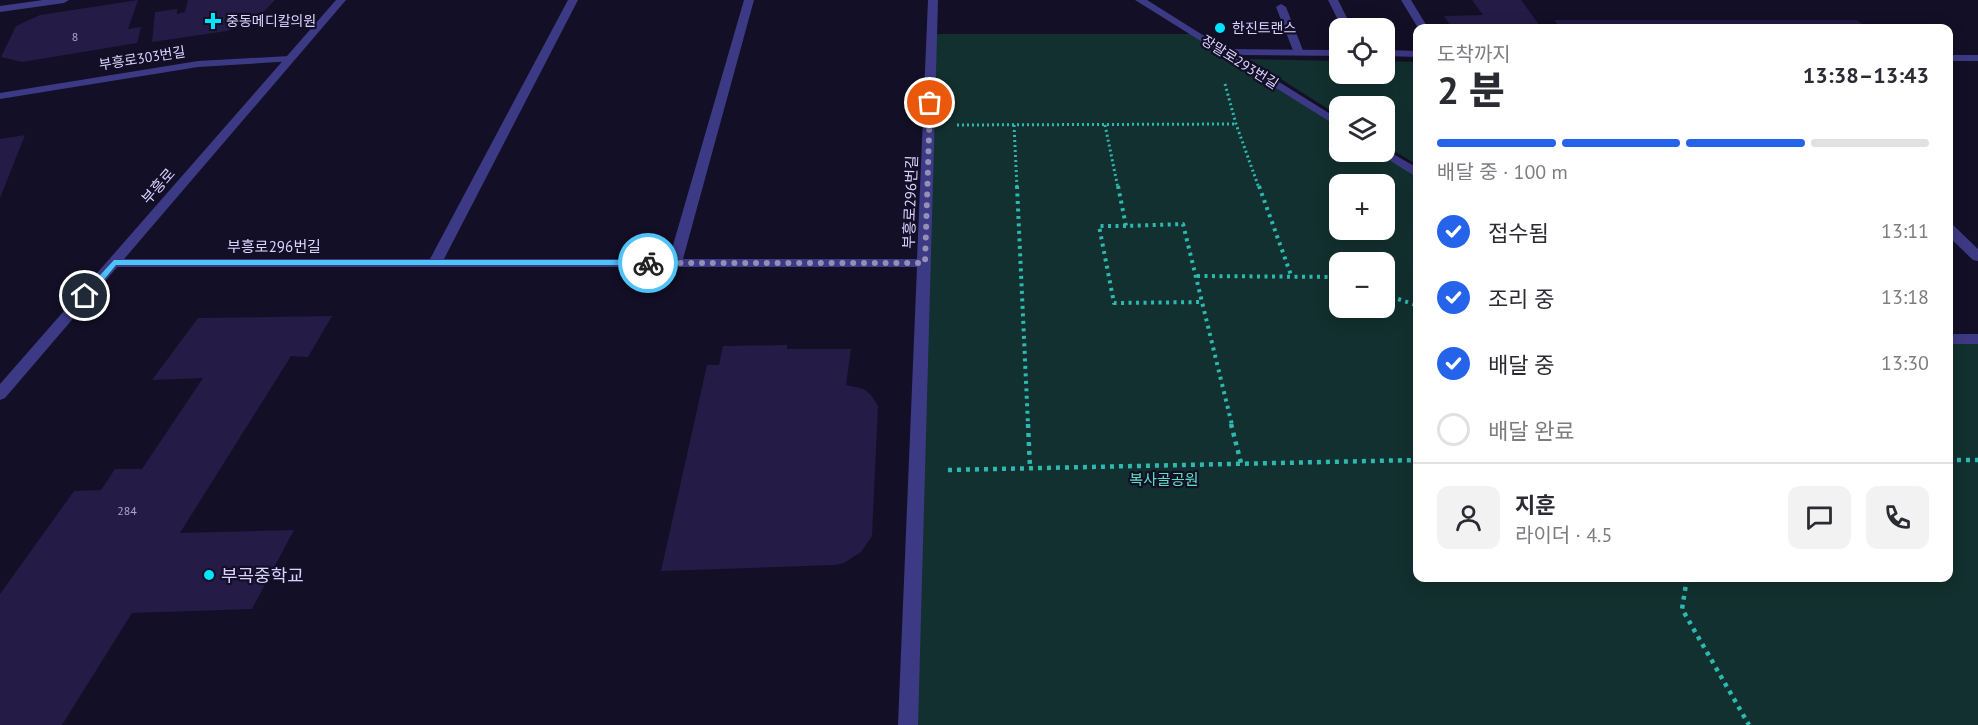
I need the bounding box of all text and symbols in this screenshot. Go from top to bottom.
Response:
marker: 중동메디칼의원 [204,12,222,30]
place label: 중동메디칼의원 [226,12,316,30]
map controls [1329,18,1395,318]
button: locate [1329,18,1395,84]
place label: 한진트랜스 [1232,19,1297,37]
marker: 한진트랜스 [1213,21,1227,35]
house number: 8 [72,29,78,44]
street label: 장말로293번길 [1198,31,1282,93]
text: 도착까지 [1437,41,1511,67]
street label: 부흥로303번길 [97,42,187,74]
text: 13:38–13:43 [1803,61,1929,89]
text: 2 분 [1437,64,1505,115]
pin [904,77,955,128]
icon: bag [913,86,946,119]
button: layers [1329,96,1395,162]
street label: 부흥로296번길 [899,155,921,249]
text: 배달 중 · 100 m [1437,159,1568,185]
street label: 부흥로 [137,164,179,208]
button: + [1329,174,1395,240]
icon: check [1437,215,1470,248]
text: 13:11 [1881,218,1929,244]
text: 접수됨 [1488,219,1549,247]
courier [618,233,678,293]
street label: 부흥로296번길 [227,237,321,256]
icon: bike [632,247,665,280]
button: − [1329,252,1395,318]
pin [59,270,110,321]
icon: home [68,279,101,312]
icon: check [1437,281,1470,314]
text: 13:18 [1881,284,1929,310]
text: 조리 중 [1488,285,1555,313]
icon: check [1437,347,1470,380]
text: 13:30 [1881,350,1929,376]
text: 배달 중 [1488,351,1555,379]
text: 배달 완료 [1488,417,1575,445]
park label: 복사골공원 [1129,470,1199,489]
button: person [1437,486,1500,549]
button: chat [1788,486,1851,549]
button: phone [1866,486,1929,549]
text: 지훈 [1515,491,1555,519]
house number: 284 [117,503,137,518]
text: 라이더 · 4.5 [1515,522,1612,548]
place label: 부곡중학교 [221,564,304,587]
marker: 부곡중학교 [202,568,216,582]

